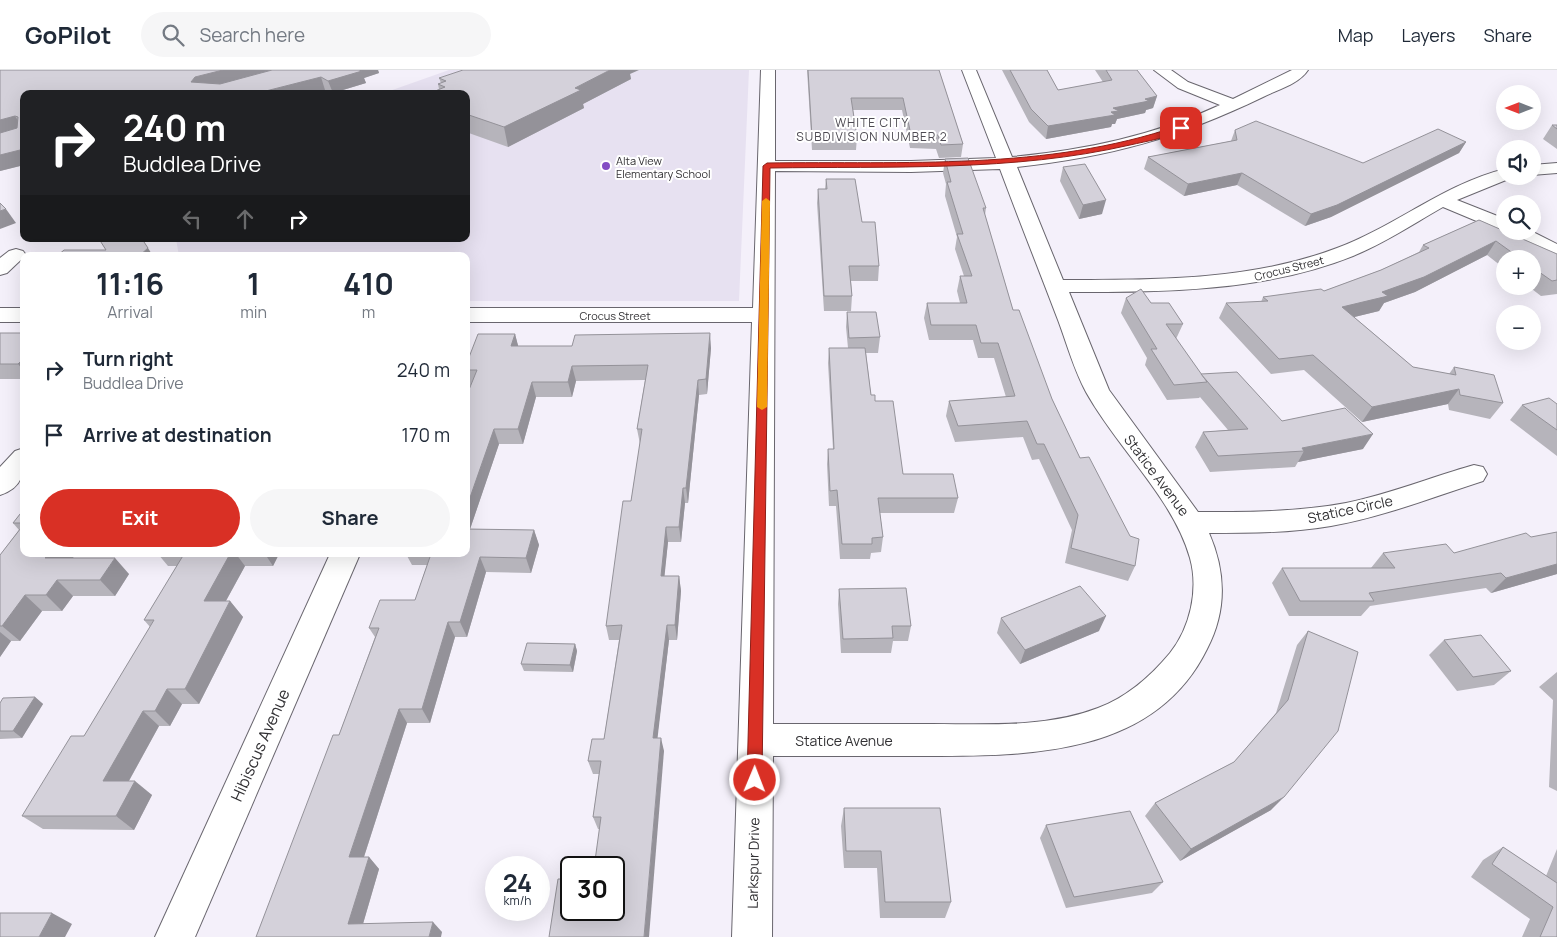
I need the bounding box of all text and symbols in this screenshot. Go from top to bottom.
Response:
search box [141,12,491,57]
text: GoPilot [25,18,111,51]
icon: search [159,21,187,49]
text: Search here [199,22,305,48]
text: Map [1338,23,1373,47]
text: Layers [1401,23,1455,47]
text: Share [1483,23,1532,47]
north arrow [1496,85,1541,130]
map controls [1496,85,1541,350]
text: 240 m [123,104,226,152]
pin [1160,107,1202,149]
icon: right [40,110,105,175]
district label: WHITE CITY SUBDIVISION NUMBER 2 [796,114,948,145]
icon: arrive [1167,114,1195,142]
button: sound [1496,140,1541,185]
text: Buddlea Drive [123,149,261,179]
place label: Alta View Elementary School [616,153,711,181]
marker: Alta View Elementary School [600,160,612,172]
button: search [1496,195,1541,240]
icon: left [178,205,206,233]
icon: ahead [231,205,259,233]
icon: right [284,205,312,233]
button: + [1496,250,1541,295]
street label: Crocus Street [1253,252,1325,284]
text: 11:16 [96,263,164,304]
text: 1 [247,263,260,304]
text: 410 [343,263,394,304]
text: Arrival [107,301,153,323]
text: min [240,301,267,323]
text: m [362,301,375,323]
button: − [1496,305,1541,350]
street label: Crocus Street [579,308,651,323]
text: Turn right [83,346,173,372]
icon: right [40,356,68,384]
text: 240 m [397,357,450,383]
text: Buddlea Drive [83,372,184,394]
icon: arrive [40,421,68,449]
text: Arrive at destination [83,422,272,448]
text: 170 m [402,422,450,448]
street label: Statice Avenue [1120,430,1194,520]
button: Exit [40,489,240,547]
button: Share [250,489,450,547]
street label: Statice Circle [1306,491,1394,527]
street label: Hibiscus Avenue [225,685,295,805]
street label: Statice Avenue [795,731,893,750]
position arrow [728,753,780,805]
street label: Larkspur Drive [743,817,763,909]
speed limit sign: 30 [560,856,625,921]
text: 24 [503,865,532,900]
text: km/h [504,892,531,909]

